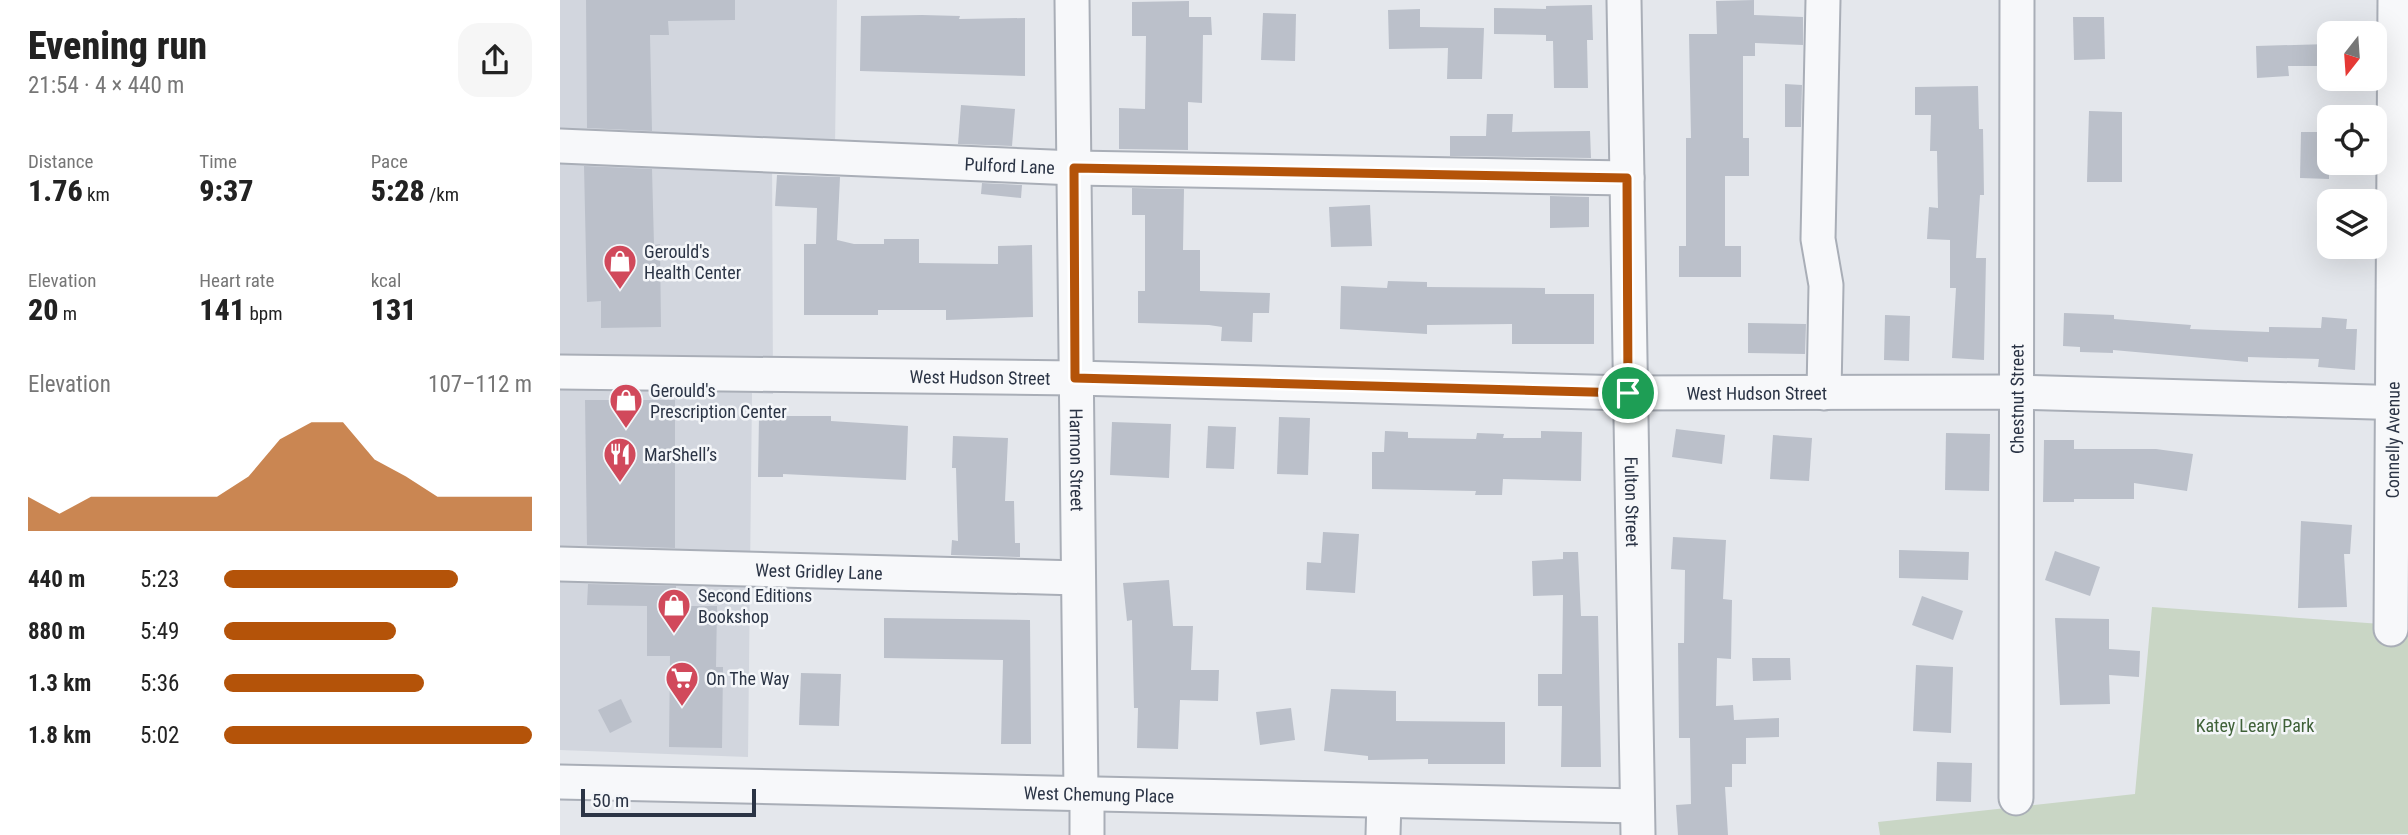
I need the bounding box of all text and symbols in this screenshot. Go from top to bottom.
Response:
north arrow [2317,21,2387,91]
map controls [2317,21,2387,259]
button: share [458,23,532,97]
text: Evening run [28,24,207,68]
text: 21:54 · 4 × 440 m [28,72,184,99]
button: locate [2317,105,2387,175]
text: Distance [28,150,93,173]
text: Time [199,150,237,173]
text: Pace [371,150,408,173]
street label: Pulford Lane [964,153,1055,178]
text: 1.76 [28,173,83,208]
text: 9:37 [199,173,254,208]
text: 5:28 [371,173,425,208]
text: km [83,183,110,206]
text: /km [425,183,459,206]
button: layers [2317,189,2387,259]
place label: Gerould's Health Center [644,241,742,283]
shop icon: Gerould's Health Center [601,242,639,291]
text: Elevation [28,269,96,292]
text: Heart rate [199,269,274,292]
text: kcal [371,269,401,292]
text: 20 [28,292,59,327]
text: 141 [199,292,245,327]
text: 131 [371,292,416,327]
text: m [59,302,77,325]
text: bpm [245,302,282,325]
street label: Chestnut Street [2006,344,2027,454]
pin [1598,363,1658,423]
street label: West Hudson Street [909,366,1050,388]
text: Elevation [28,371,111,398]
text: 107–112 m [428,371,532,398]
icon: arrive [1609,374,1647,412]
place label: Gerould's Prescription Center [650,380,787,422]
shop icon: Gerould's Prescription Center [607,381,645,430]
street label: Connelly Avenue [2381,381,2403,499]
street label: West Hudson Street [1686,382,1827,403]
street label: Harmon Street [1066,408,1088,512]
restaurant icon: MarShell’s [601,435,639,484]
place label: MarShell’s [644,444,717,465]
street label: Fulton Street [1621,456,1644,547]
street label: West Gridley Lane [755,559,883,583]
text: 440 m [28,566,85,593]
text: 5:23 [140,566,179,593]
place label: Second Editions Bookshop [698,585,812,627]
shop icon: Second Editions Bookshop [655,586,693,635]
text: 880 m [28,618,85,645]
text: 5:49 [140,618,179,645]
supermarket icon: On The Way [663,659,701,708]
place label: On The Way [706,668,790,689]
text: 1.3 km [28,670,91,697]
text: 5:36 [140,670,179,697]
park label: Katey Leary Park [2196,715,2314,736]
text: 1.8 km [28,722,91,749]
text: 5:02 [140,722,179,749]
street label: West Chemung Place [1023,782,1174,806]
scale bar [581,786,756,818]
text: 50 m [592,789,629,812]

